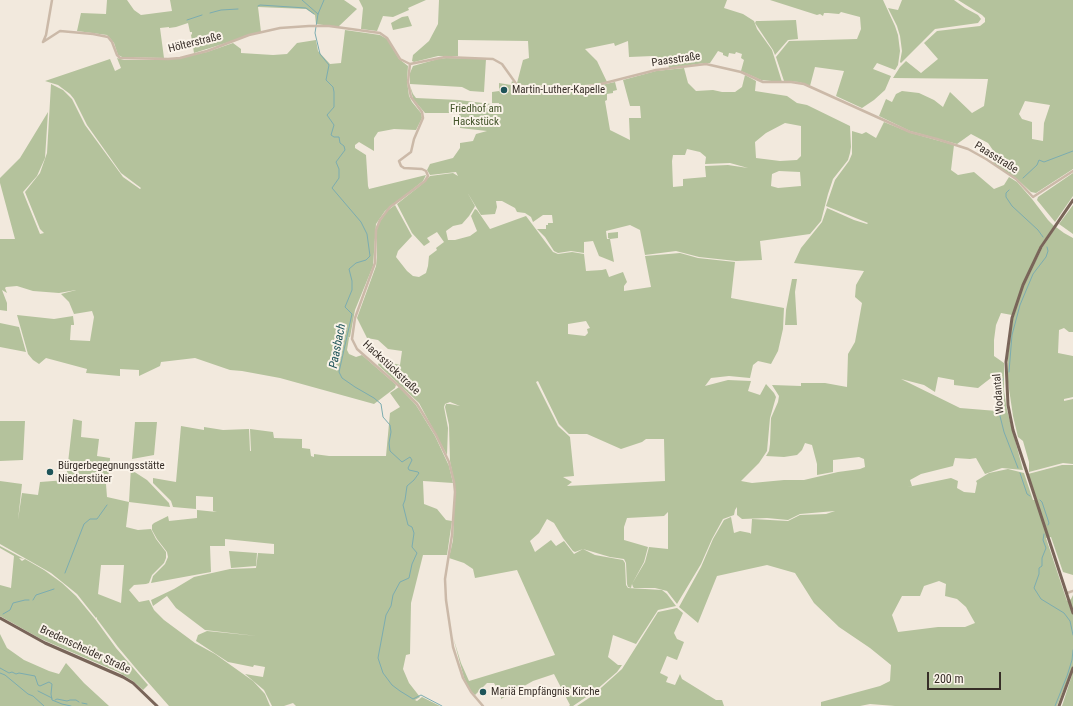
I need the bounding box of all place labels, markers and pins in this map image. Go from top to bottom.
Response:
place label: Martin-Luther-Kapelle [512,83,605,97]
marker: Martin-Luther-Kapelle [499,85,509,95]
place label: Bürgerbegegnungsstätte Niederstüter [58,459,165,485]
marker: Bürgerbegegnungsstätte Niederstüter [45,467,55,477]
place label: Mariä Empfängnis Kirche [491,685,600,699]
marker: Mariä Empfängnis Kirche [478,687,488,697]

